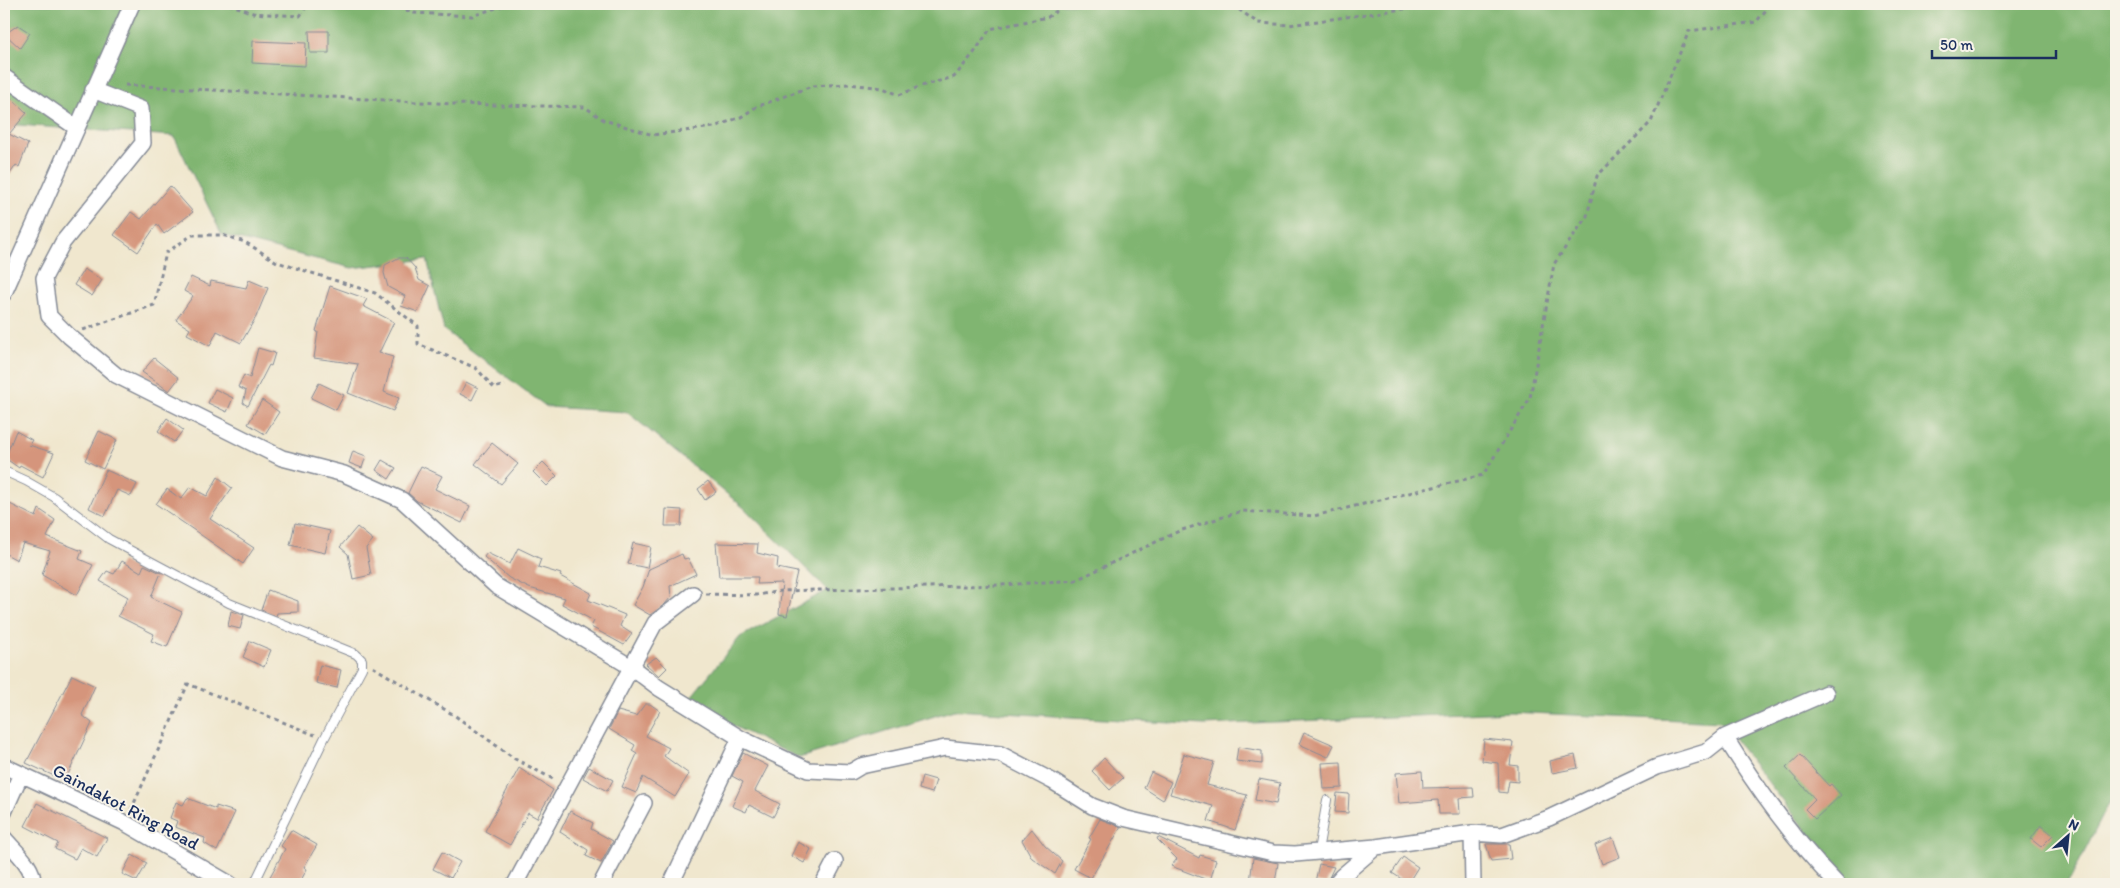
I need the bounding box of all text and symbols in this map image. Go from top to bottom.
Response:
scale bar [1932,28,2056,60]
text: 50 m [1940,36,1973,54]
street label: Gaindakot Ring Road [49,759,203,855]
north arrow [2042,810,2092,860]
text: N [2066,815,2082,835]

